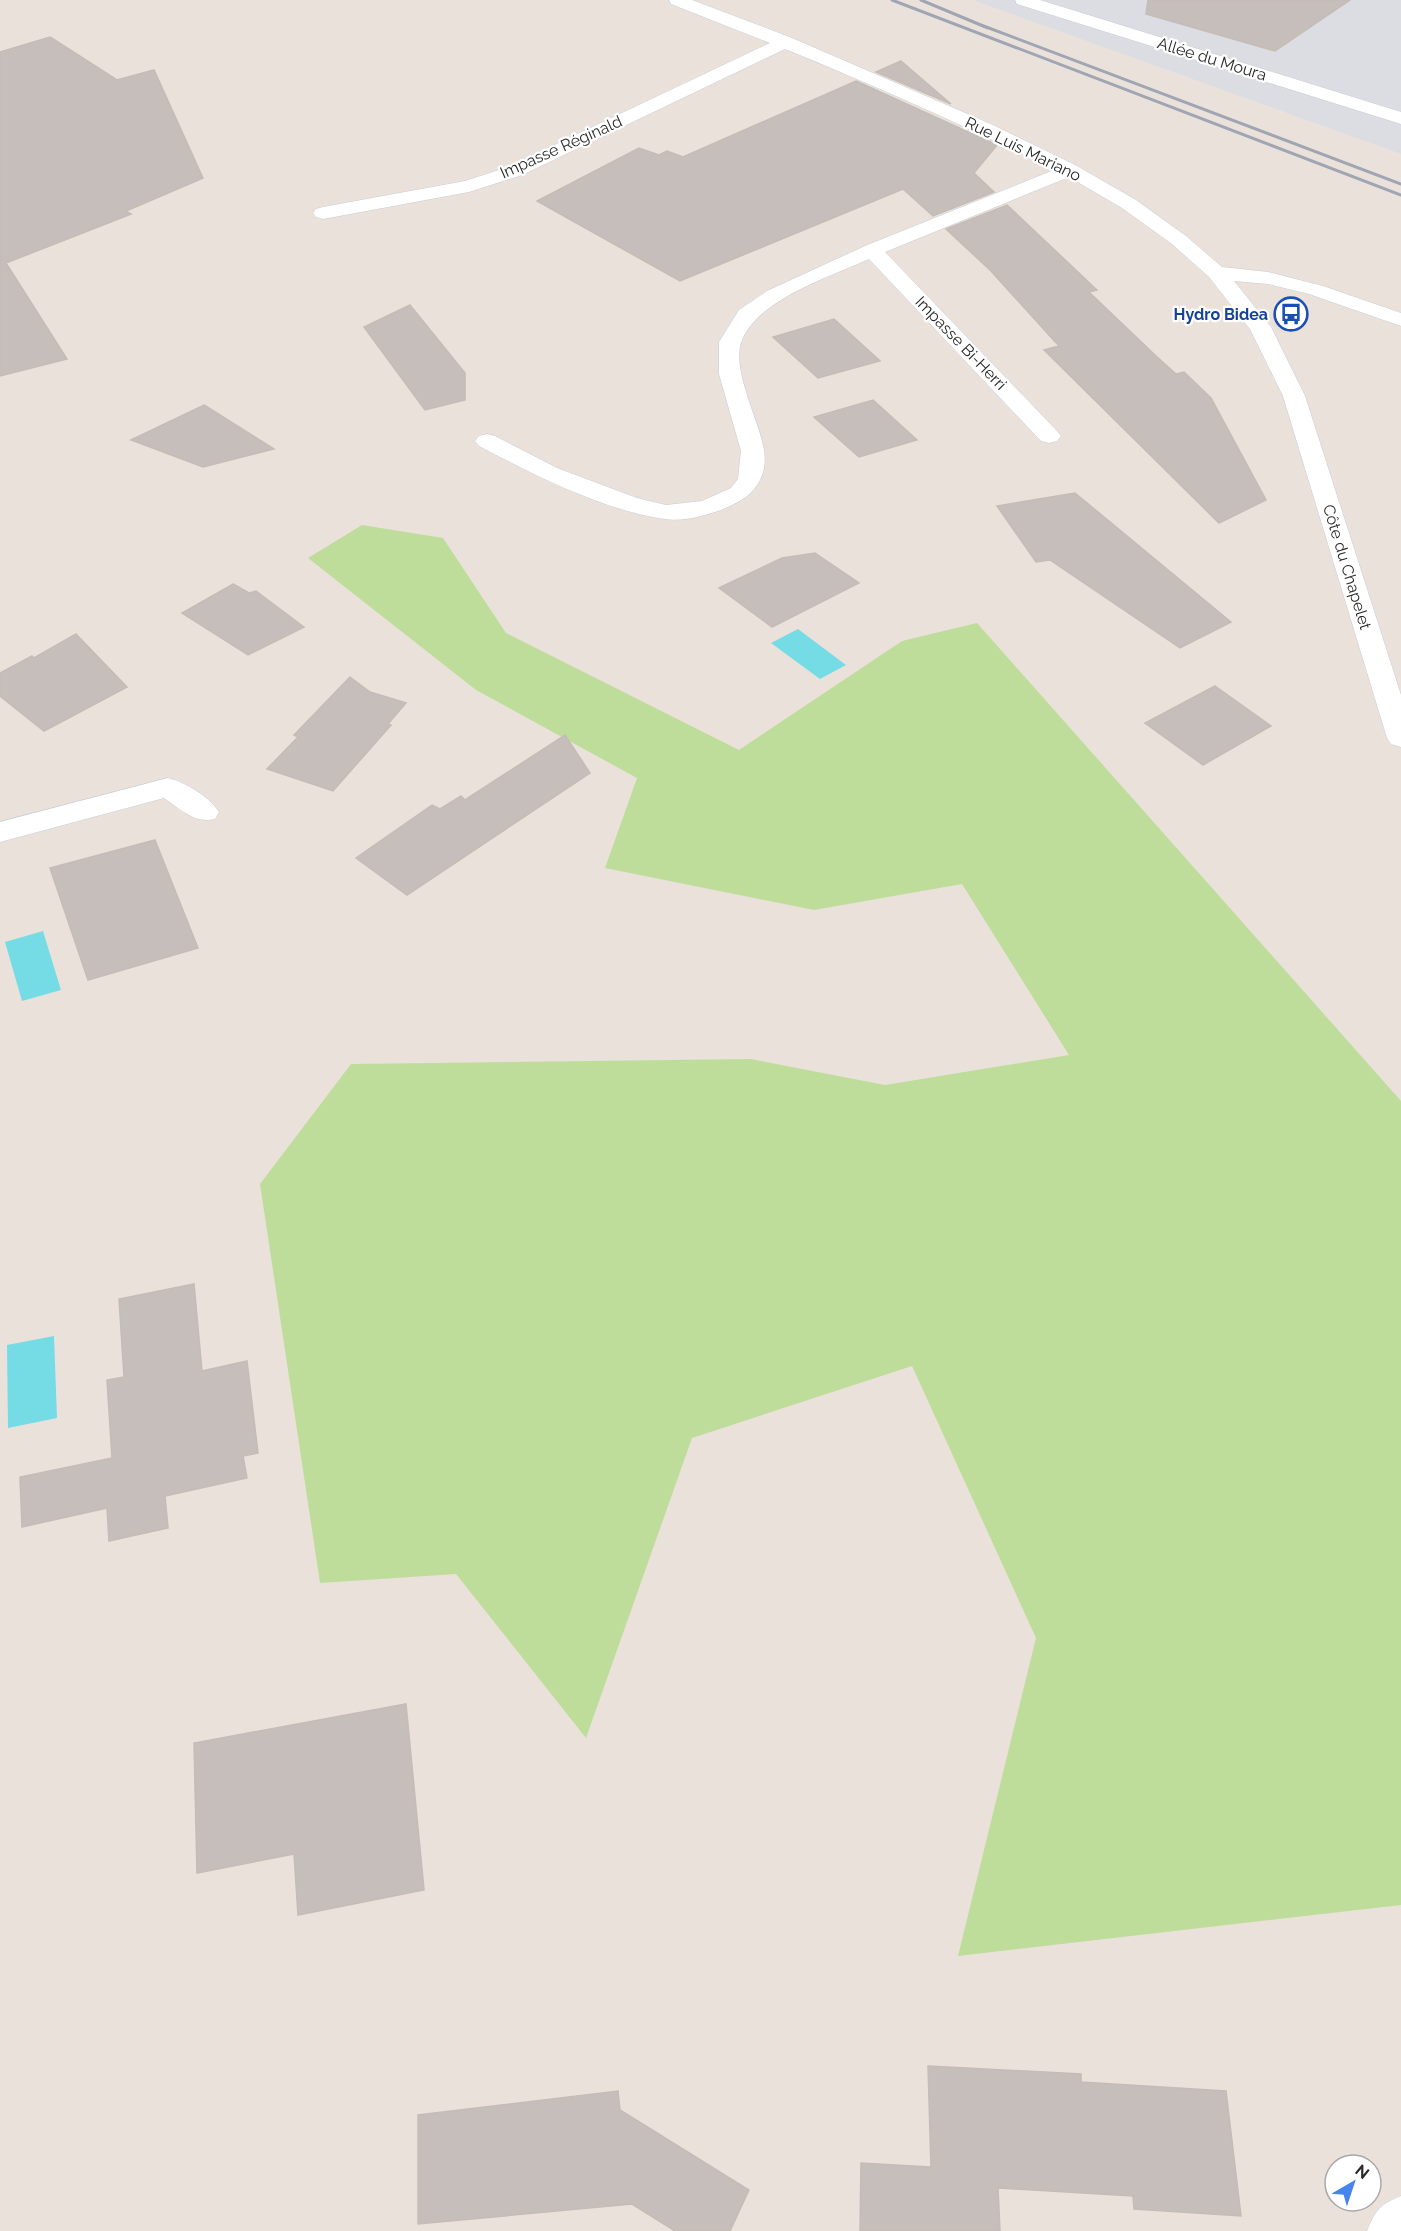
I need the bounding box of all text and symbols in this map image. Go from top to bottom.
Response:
street label: Allée du Moura [1155,33,1269,85]
street label: Impasse Réginald [497,112,625,182]
street label: Rue Luis Mariano [962,113,1084,185]
street label: Impasse Bi-Herri [911,292,1011,394]
bus stop icon: Hydro Bidea [1273,296,1309,332]
place label: Hydro Bidea [1174,305,1268,324]
street label: Côte du Chapelet [1319,502,1375,633]
north arrow [1323,2153,1383,2213]
text: N [1351,2161,1373,2183]

